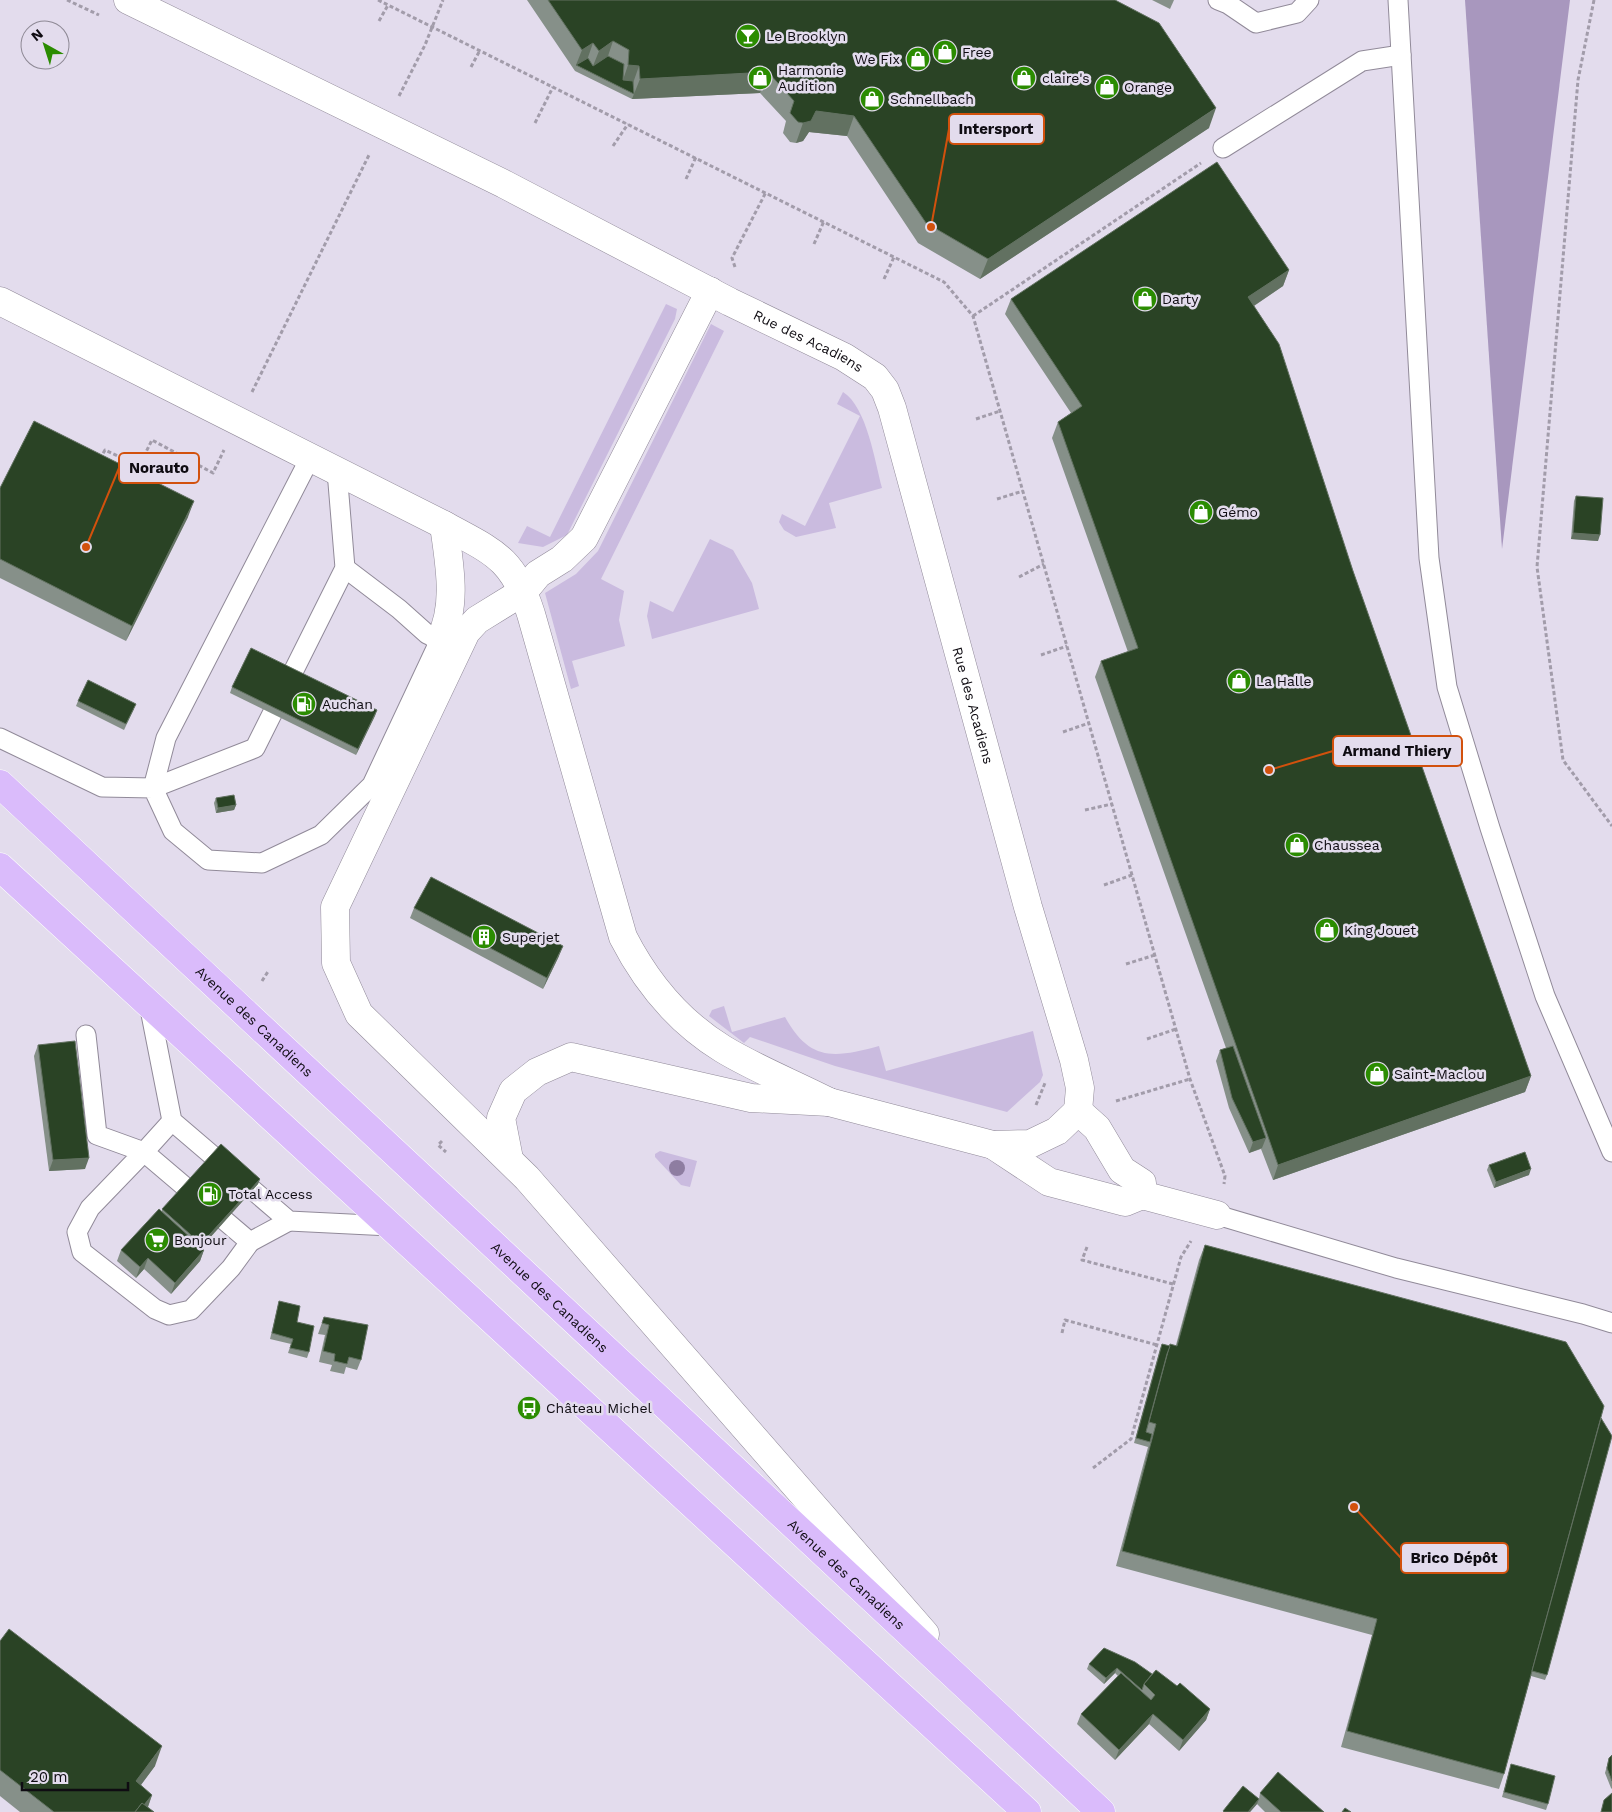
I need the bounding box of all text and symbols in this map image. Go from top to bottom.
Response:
north arrow [20,20,70,70]
bar icon: Le Brooklyn [735,23,761,49]
text: N [28,25,46,44]
place label: Le Brooklyn [766,28,846,44]
shop icon: Free [932,39,958,65]
place label: Free [962,44,992,60]
shop icon: We Fix [905,46,931,72]
place label: We Fix [854,51,900,67]
place label: Harmonie Audition [778,62,844,94]
shop icon: Harmonie Audition [747,65,773,91]
shop icon: claire's [1011,65,1037,91]
place label: claire's [1042,70,1090,86]
shop icon: Orange [1094,74,1120,100]
place label: Orange [1124,79,1172,95]
shop icon: Schnellbach [859,86,885,112]
place label: Schnellbach [890,91,974,107]
callout: Intersport [949,114,1044,144]
text: Intersport [959,120,1034,138]
shop icon: Darty [1132,286,1158,312]
place label: Darty [1162,291,1199,307]
street label: Rue des Acadiens [751,307,866,375]
callout: Norauto [119,453,199,483]
text: Norauto [129,459,189,477]
shop icon: Gémo [1188,499,1214,525]
place label: Gémo [1218,504,1258,520]
street label: Rue des Acadiens [949,645,997,766]
shop icon: La Halle [1226,668,1252,694]
place label: La Halle [1256,673,1312,689]
fuel station icon: Auchan [291,691,317,717]
place label: Auchan [322,696,373,712]
callout: Armand Thiery [1333,736,1462,766]
text: Armand Thiery [1342,742,1452,760]
shop icon: Chaussea [1284,832,1310,858]
place label: Chaussea [1314,837,1380,853]
shop icon: King Jouet [1314,917,1340,943]
place label: King Jouet [1344,922,1416,938]
building icon: Superjet [471,924,497,950]
place label: Superjet [502,929,560,945]
street label: Avenue des Canadiens [193,963,316,1080]
shop icon: Saint-Maclou [1364,1061,1390,1087]
place label: Saint-Maclou [1394,1066,1485,1082]
fuel station icon: Total Access [197,1181,223,1207]
place label: Total Access [228,1186,313,1202]
supermarket icon: Bonjour [144,1227,170,1253]
place label: Bonjour [174,1232,227,1248]
street label: Avenue des Canadiens [488,1239,611,1356]
bus stop icon: Château Michel [516,1395,542,1421]
place label: Château Michel [546,1400,652,1416]
street label: Avenue des Canadiens [785,1516,908,1633]
callout: Brico Dépôt [1401,1543,1508,1573]
text: Brico Dépôt [1410,1549,1498,1567]
scale bar [22,1760,129,1792]
text: 20 m [30,1768,68,1786]

